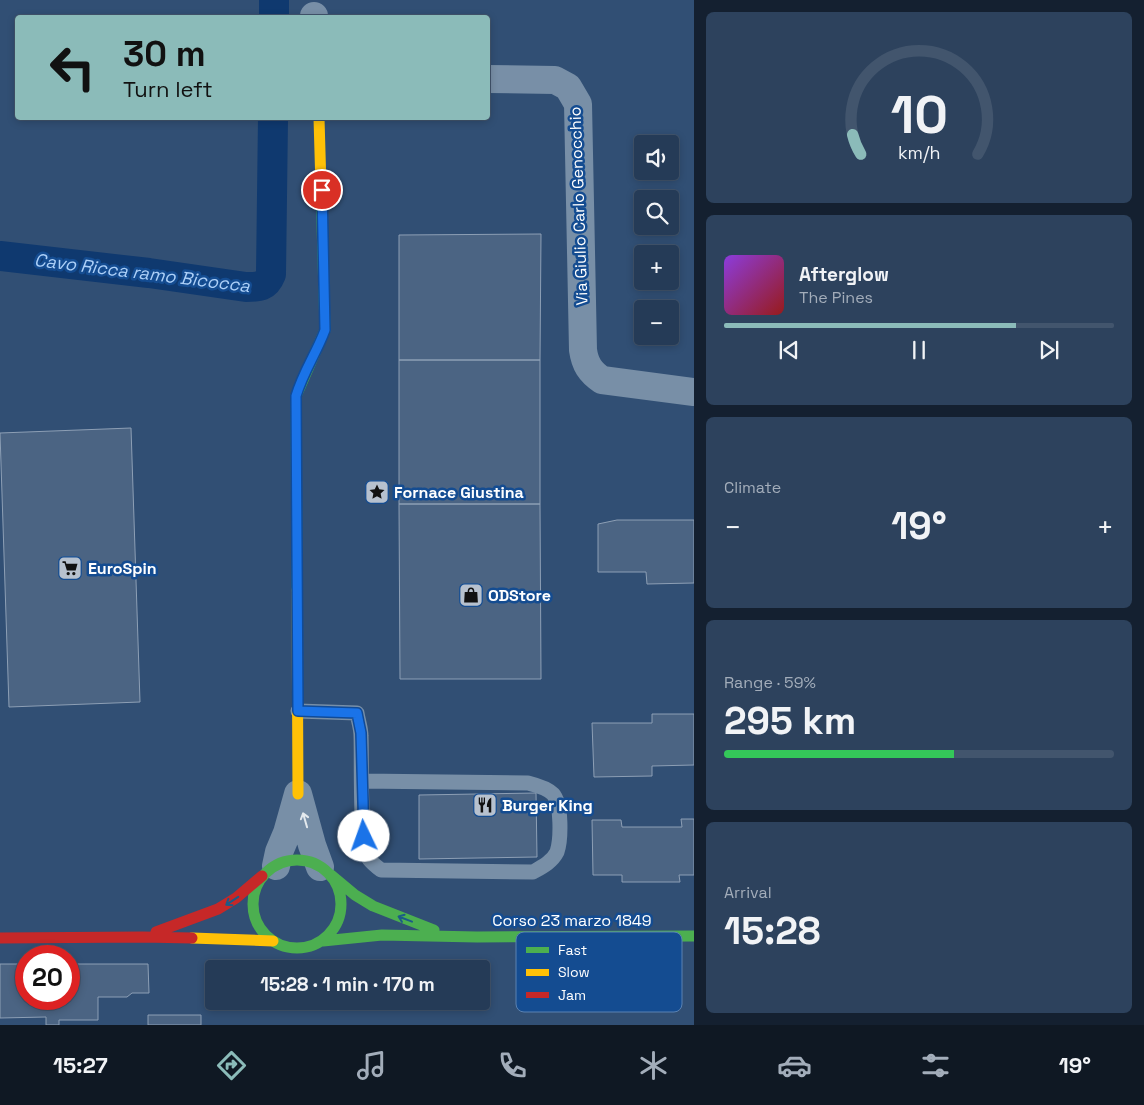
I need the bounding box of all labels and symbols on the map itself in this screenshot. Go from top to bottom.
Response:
street label: Via Giulio Carlo Genocchio [565,106,592,306]
pin [301,169,343,211]
water label: Cavo Ricca ramo Bicocca [33,248,252,297]
place icon: Fornace Giustina [364,479,390,505]
place label: Fornace Giustina [394,482,524,503]
supermarket icon: EuroSpin [57,555,83,581]
place label: EuroSpin [88,558,157,579]
shop icon: ODStore [458,582,484,608]
place label: ODStore [488,585,551,606]
restaurant icon: Burger King [472,792,498,818]
place label: Burger King [502,795,593,816]
position arrow [337,809,389,861]
one-way arrow [300,813,310,829]
one-way arrow [225,896,239,906]
street label: Corso 23 marzo 1849 [492,910,652,931]
one-way arrow [398,914,413,923]
legend [516,932,682,1012]
text: Fast [558,941,587,959]
speed limit sign: 20 [15,945,80,1010]
text: Slow [558,963,590,981]
text: Jam [558,986,586,1004]

